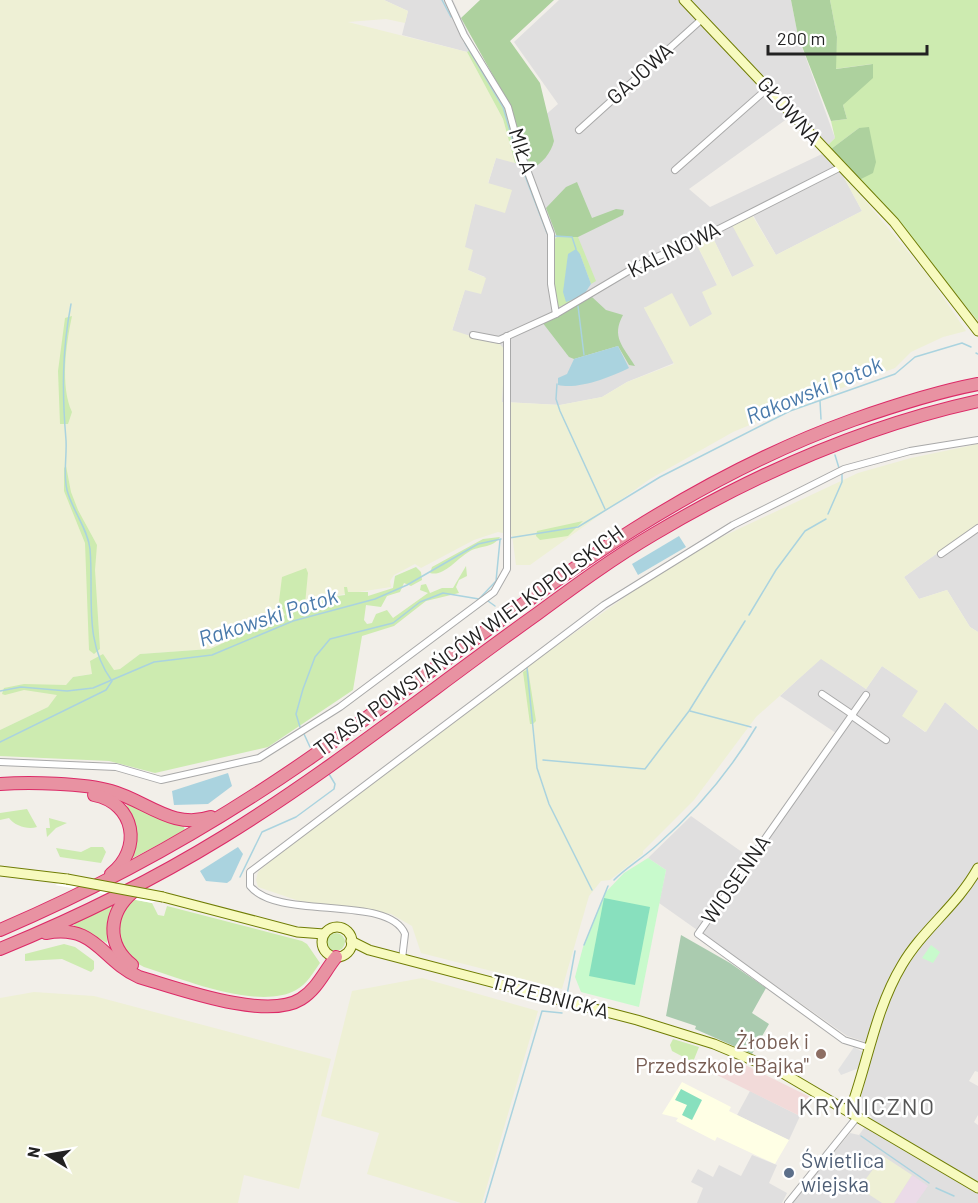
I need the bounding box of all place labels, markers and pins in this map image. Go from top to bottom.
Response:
place label: Żłobek i Przedszkole "Bajka" [635,1028,809,1077]
marker: Żłobek i Przedszkole "Bajka" [814,1047,828,1061]
place label: Świetlica wiejska [801,1147,884,1196]
marker: Świetlica wiejska [782,1166,796,1180]

